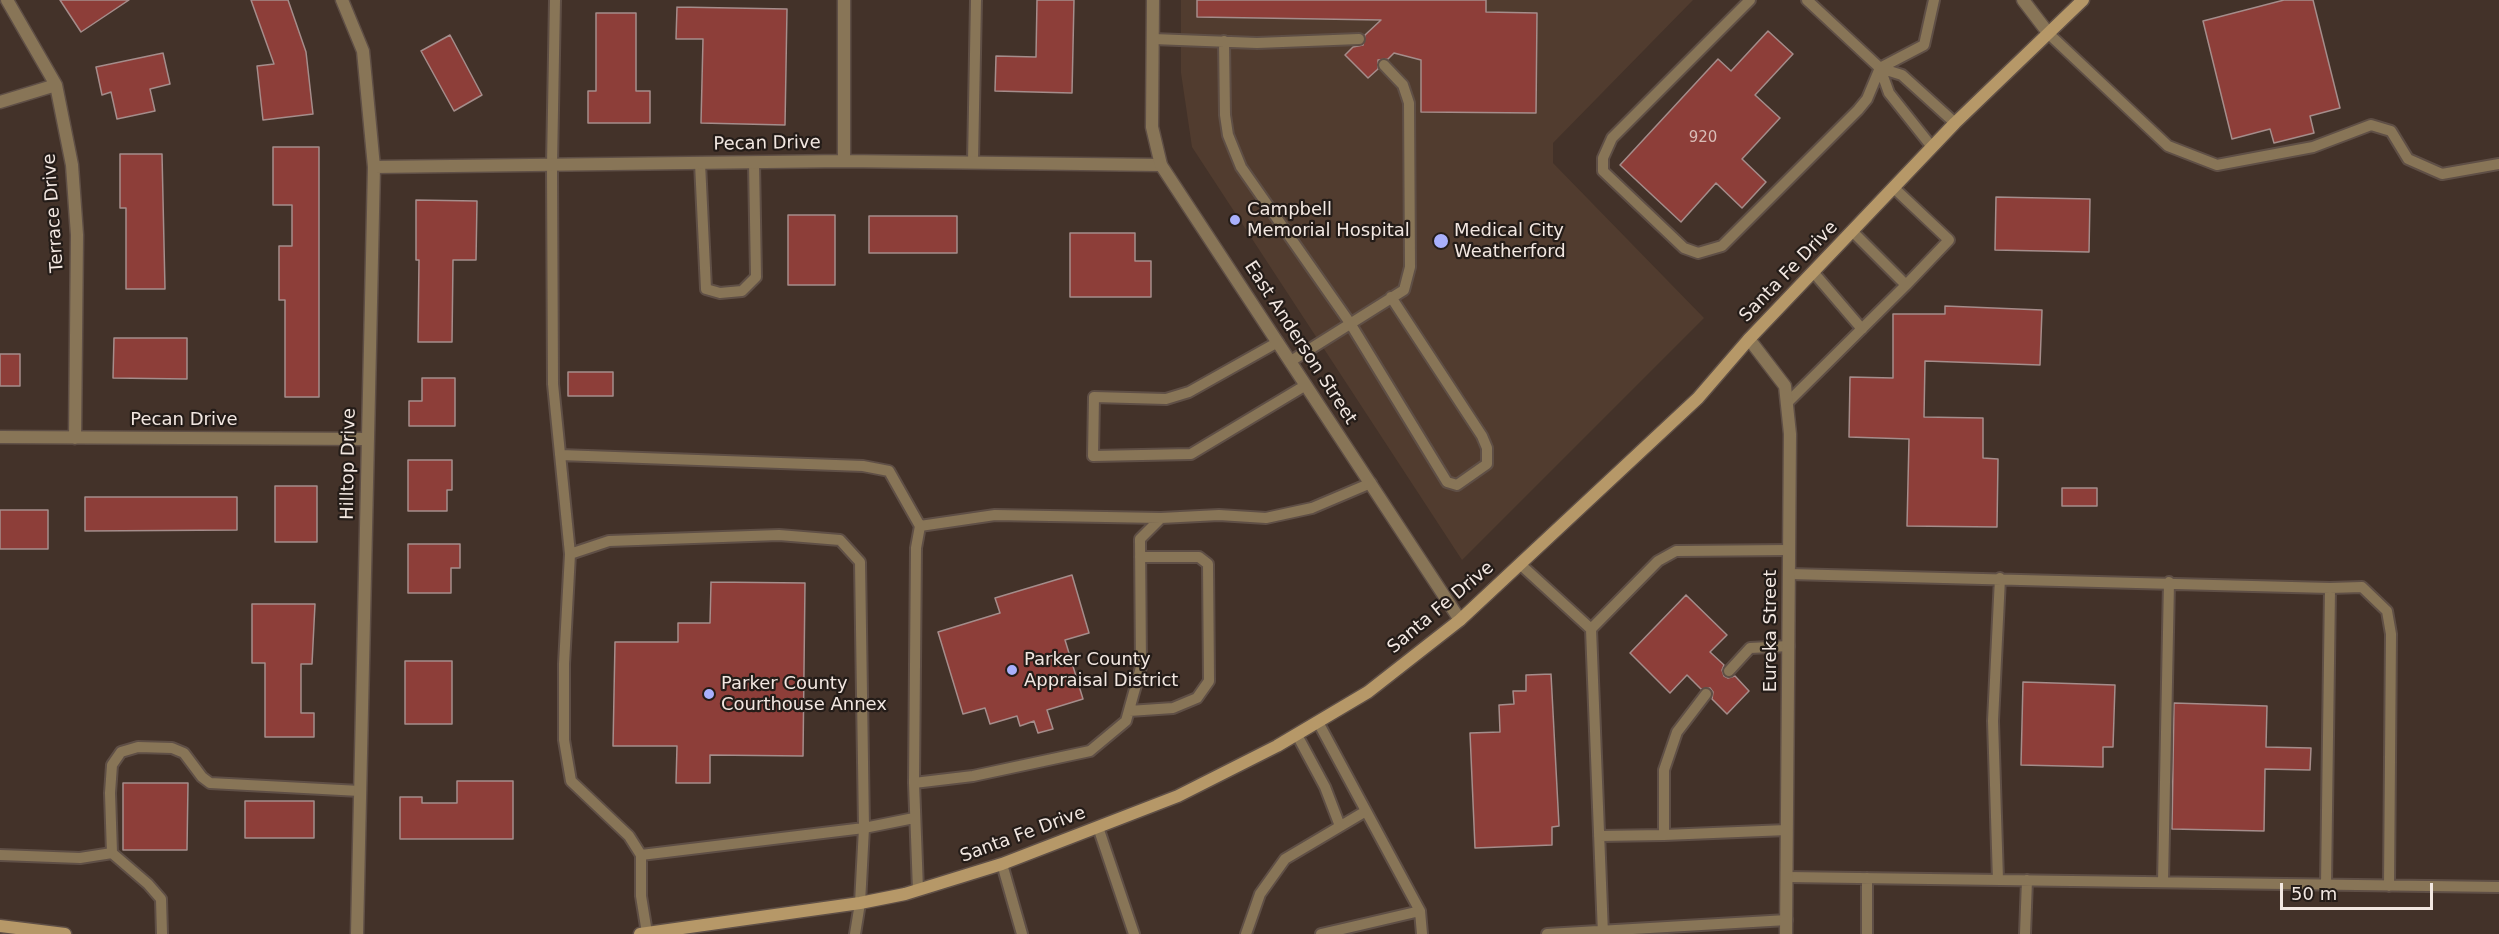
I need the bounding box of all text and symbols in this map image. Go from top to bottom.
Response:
house number: 920 [1689,129,1717,147]
street label: Pecan Drive [713,132,821,156]
street label: Terrace Drive [39,153,69,273]
place label: Campbell Memorial Hospital [1247,199,1410,242]
marker: Campbell Memorial Hospital [1228,213,1242,227]
street label: Santa Fe Drive [1735,217,1843,327]
place label: Medical City Weatherford [1454,220,1566,262]
marker: Medical City Weatherford [1432,232,1450,250]
street label: East Anderson Street [1239,257,1361,429]
street label: Hilltop Drive [337,408,361,520]
street label: Pecan Drive [130,409,238,431]
street label: Santa Fe Drive [1384,557,1498,659]
street label: Eureka Street [1760,570,1782,692]
place label: Parker County Appraisal District [1024,649,1178,692]
marker: Parker County Appraisal District [1005,663,1019,677]
place label: Parker County Courthouse Annex [721,673,887,716]
marker: Parker County Courthouse Annex [702,687,716,701]
street label: Santa Fe Drive [957,802,1089,868]
scale bar [2283,871,2436,909]
text: 50 m [2291,883,2337,904]

